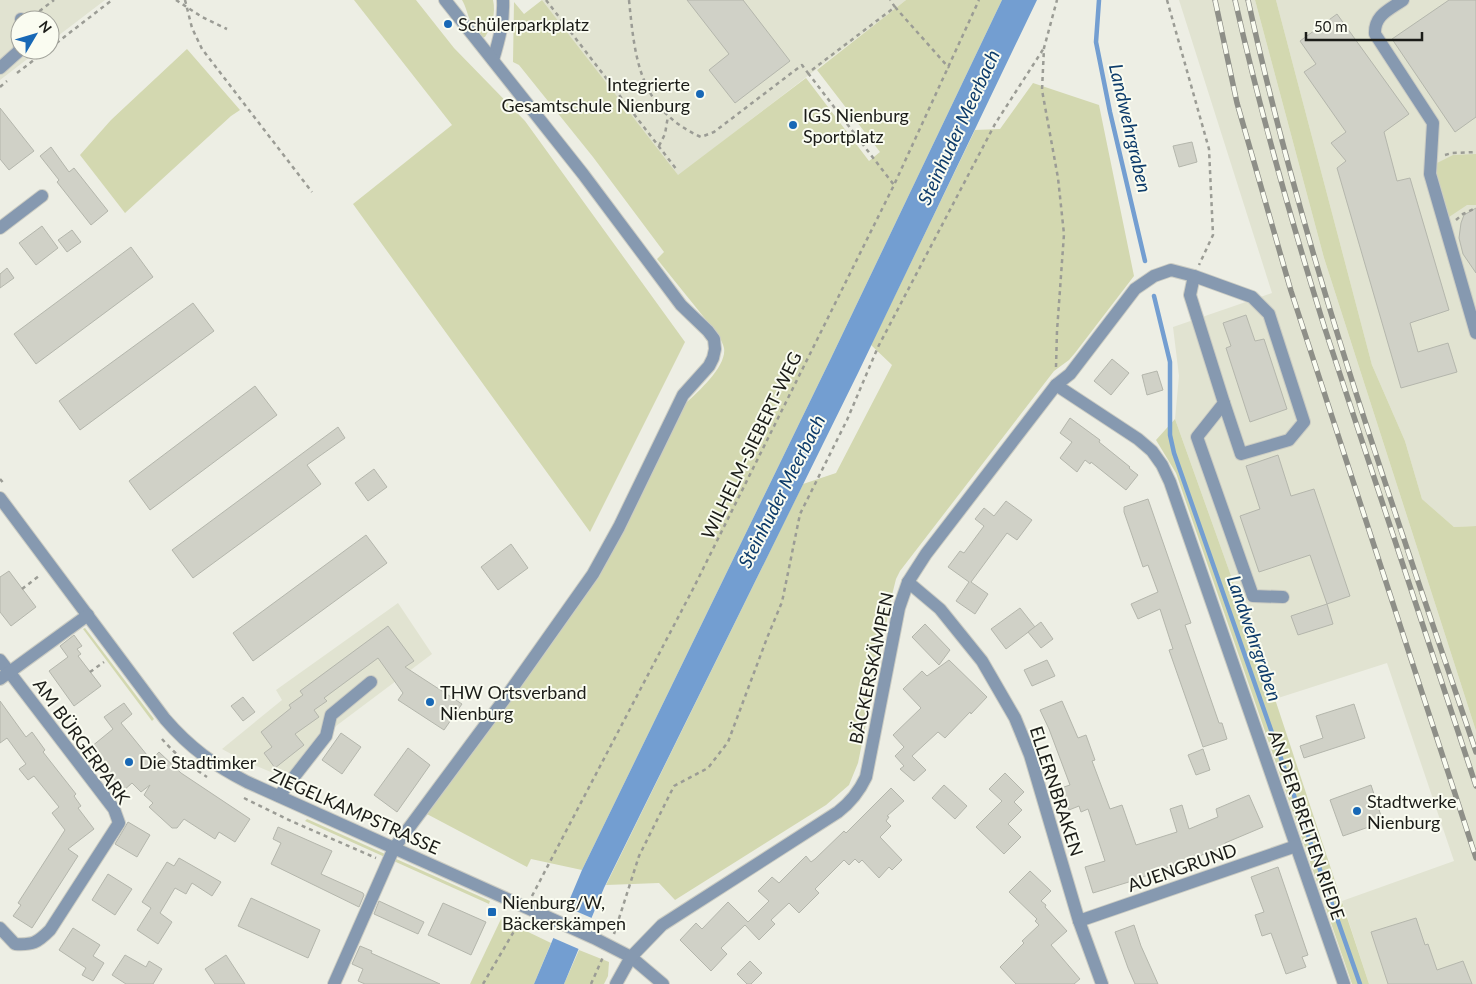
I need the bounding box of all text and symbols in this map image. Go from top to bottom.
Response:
north arrow [10,10,60,60]
scale bar [1306,10,1422,42]
place label: Schülerparkplatz [458,13,589,35]
text: N [36,17,56,36]
text: 50 m [1314,17,1348,35]
marker: Schülerparkplatz [442,18,454,30]
water label: Steinhuder Meerbach [912,46,1004,208]
water label: Landwehrgraben [1105,61,1157,195]
place label: Integrierte Gesamtschule Nienburg [501,73,690,116]
marker: Integrierte Gesamtschule Nienburg [694,88,706,100]
place label: IGS Nienburg Sportplatz [803,104,909,147]
marker: IGS Nienburg Sportplatz [787,119,799,131]
street label: WILHELM-SIEBERT-WEG [696,348,806,542]
water label: Steinhuder Meerbach [733,411,829,571]
water label: Landwehrgraben [1223,572,1287,704]
street label: BÄCKERSKÄMPEN [844,590,898,746]
street label: AM BÜRGERPARK [29,674,135,808]
place label: THW Ortsverband Nienburg [440,681,587,724]
marker: THW Ortsverband Nienburg [424,696,436,708]
street label: ELLERNBRAKEN [1026,723,1088,859]
street label: AN DER BREITEN RIEDE [1264,727,1350,923]
place label: Die Stadtimker [139,751,257,773]
marker: Die Stadtimker [123,756,135,768]
street label: ZIEGELKAMPSTRASSE [266,763,444,859]
place label: Stadtwerke Nienburg [1367,790,1457,833]
marker: Stadtwerke Nienburg [1351,805,1363,817]
street label: AUENGRUND [1124,838,1240,896]
place label: Nienburg/W, Bäckerskämpen [502,891,626,934]
marker: Nienburg/W, Bäckerskämpen [486,906,498,918]

